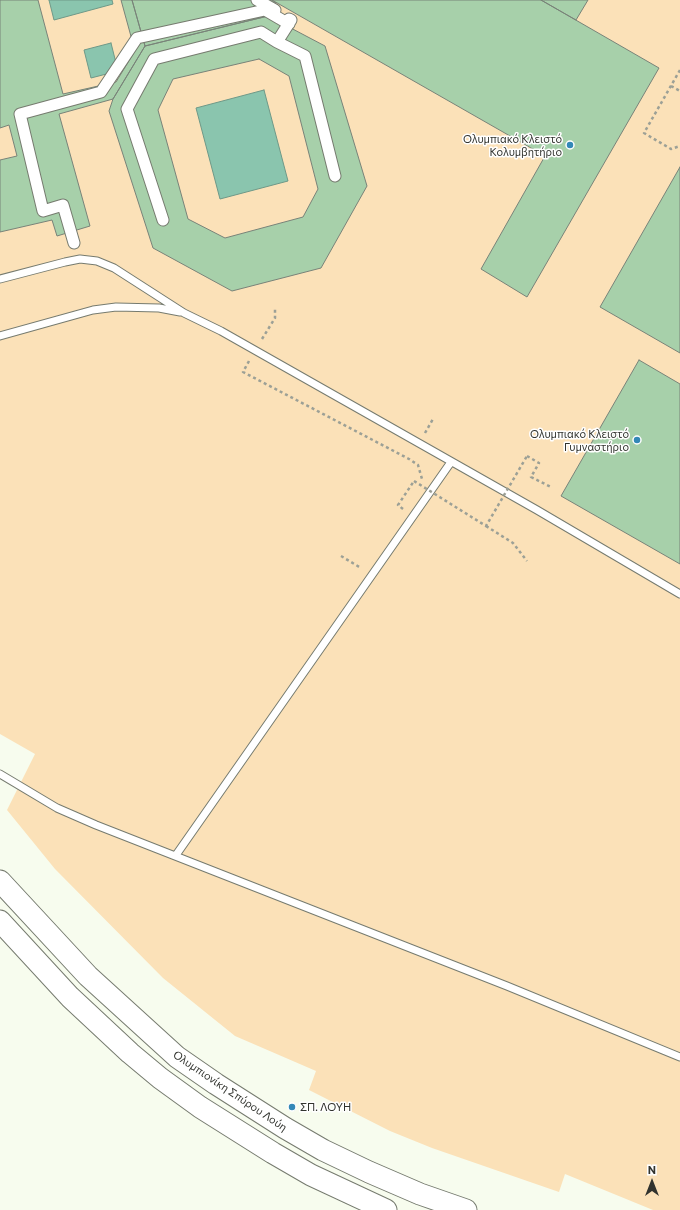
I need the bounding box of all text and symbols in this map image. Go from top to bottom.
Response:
place label: Ολυμπιακό Κλειστό Κολυμβητήριο [463,132,562,158]
marker: Ολυμπιακό Κλειστό Κολυμβητήριο [565,140,575,150]
place label: Ολυμπιακό Κλειστό Γυμναστήριο [530,427,629,453]
marker: Ολυμπιακό Κλειστό Γυμναστήριο [632,435,642,445]
street label: Ολυμπιονίκη Σπύρου Λούη [171,1048,289,1134]
place label: ΣΠ. ΛΟΥΗ [300,1100,351,1114]
marker: ΣΠ. ΛΟΥΗ [287,1102,297,1112]
north arrow [632,1162,672,1202]
text: N [648,1163,656,1176]

